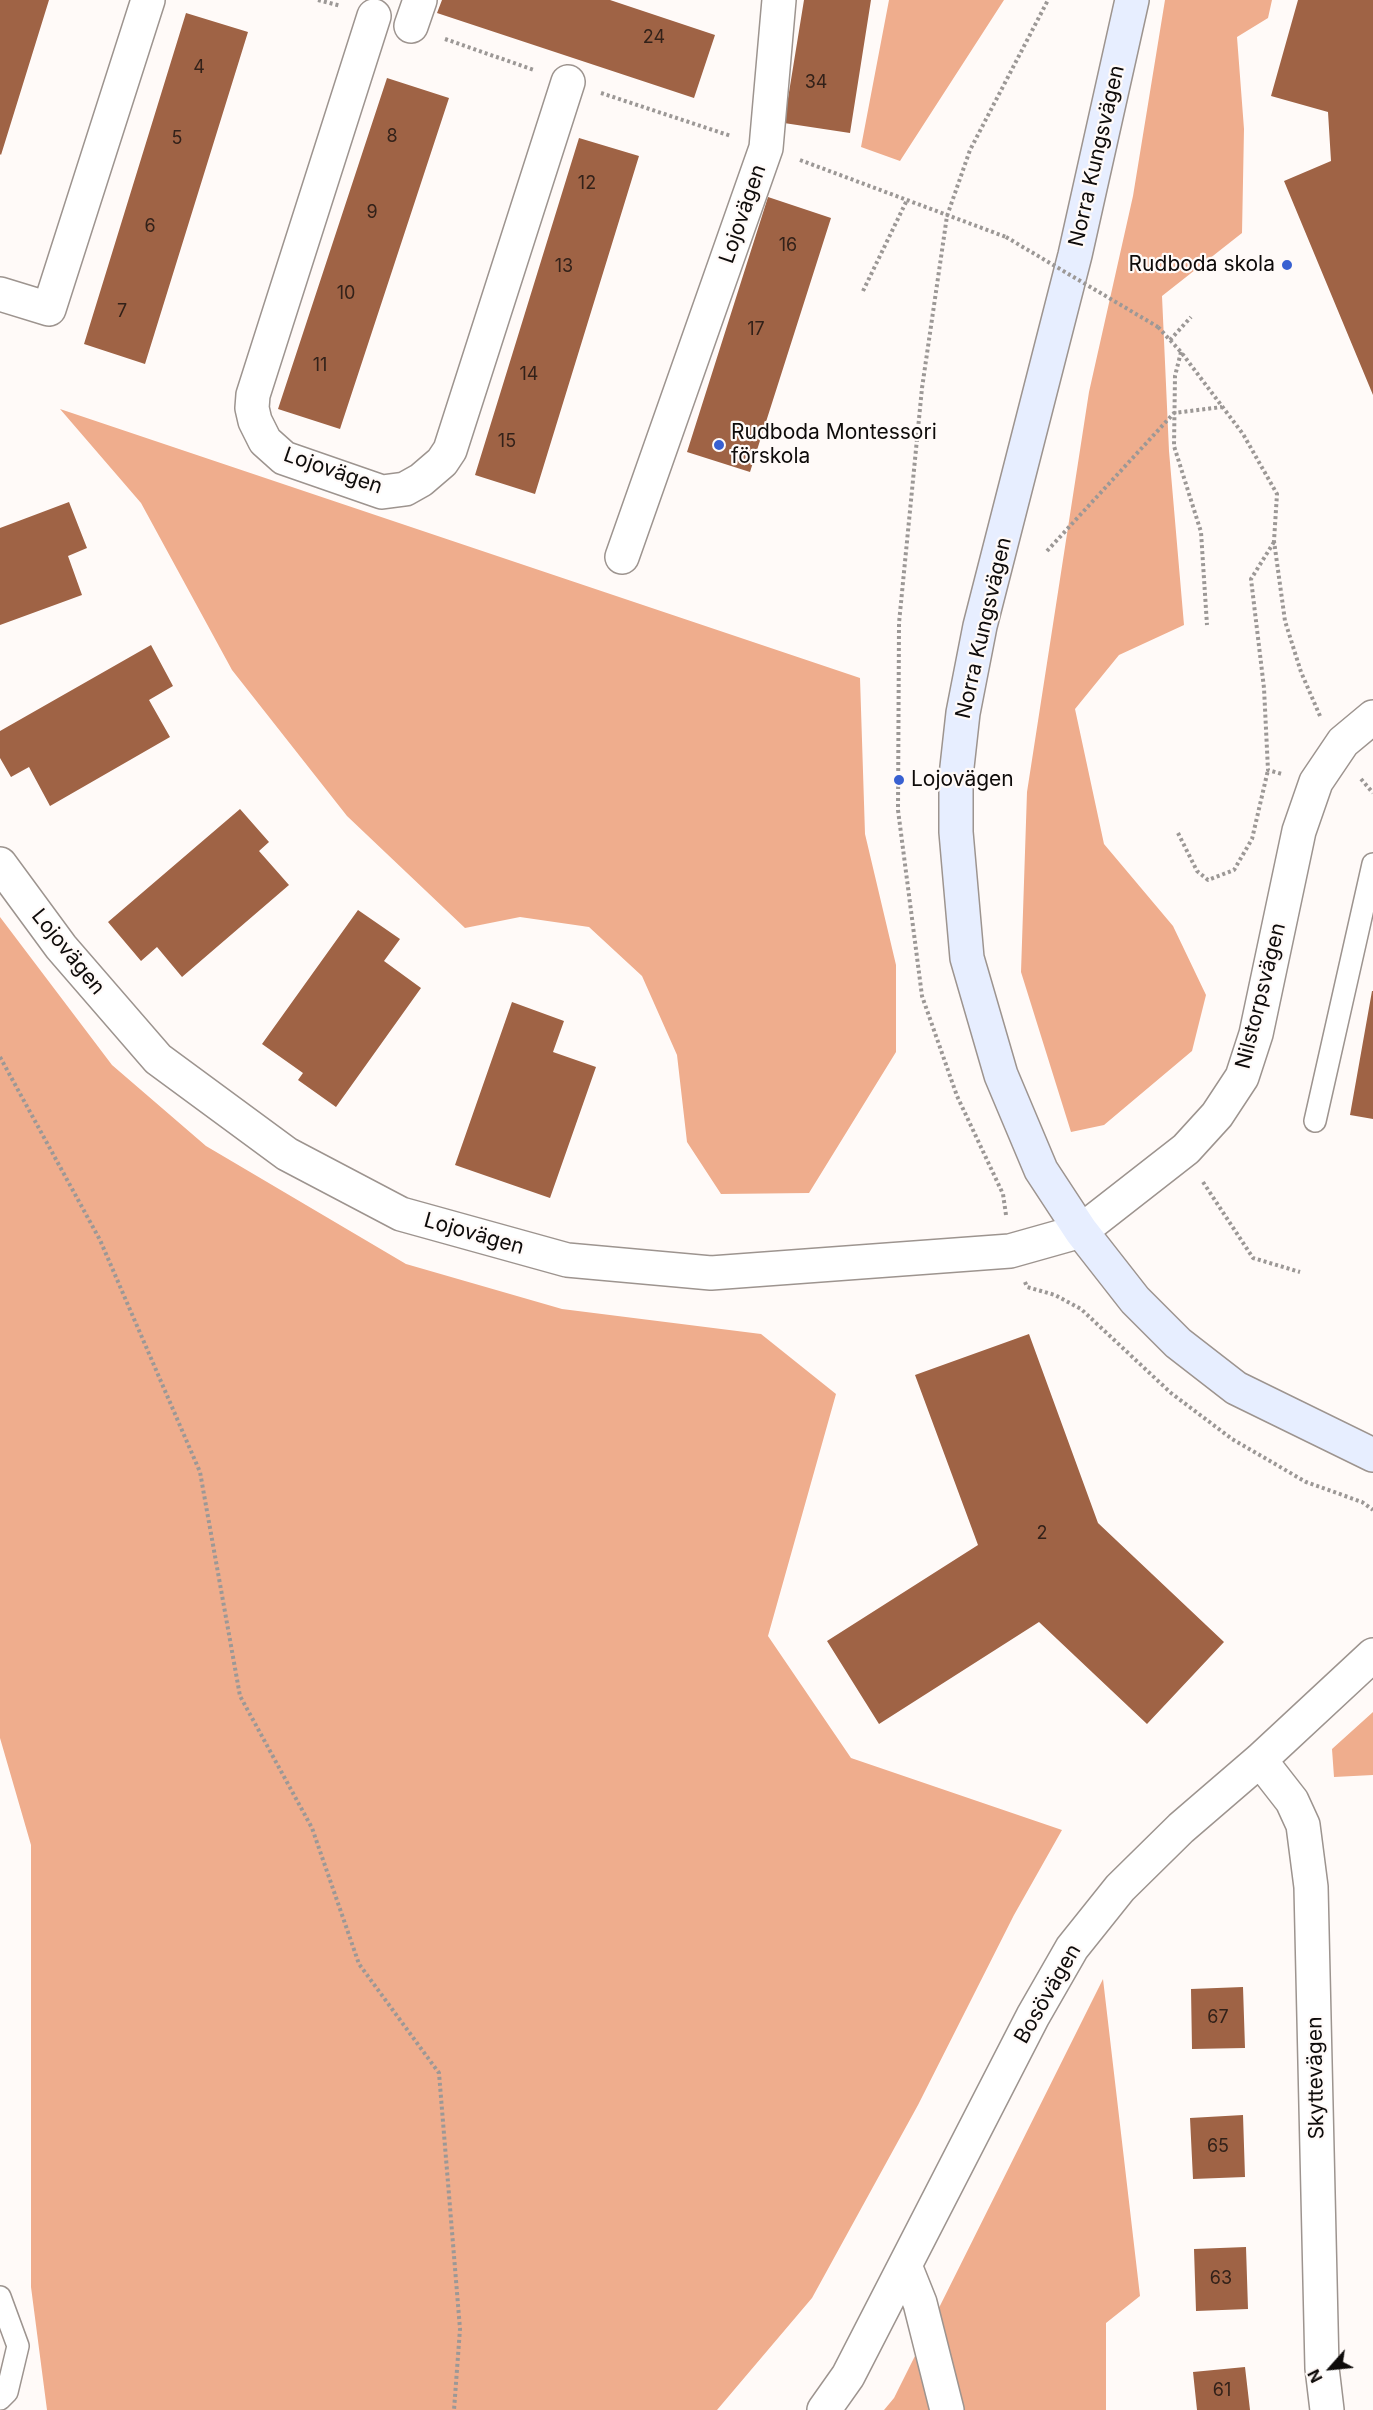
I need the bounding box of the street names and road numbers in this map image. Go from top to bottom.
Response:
street label: Norra Kungsvägen [1064,63,1130,249]
street label: Lojovägen [714,161,772,267]
street label: Lojovägen [280,442,386,500]
street label: Norra Kungsvägen [951,535,1017,721]
street label: Lojovägen [26,904,110,1000]
street label: Nilstorpsvägen [1231,920,1291,1072]
street label: Lojovägen [421,1208,527,1260]
street label: Bosövägen [1009,1940,1087,2048]
street label: Skyttevägen [1302,2016,1330,2140]

